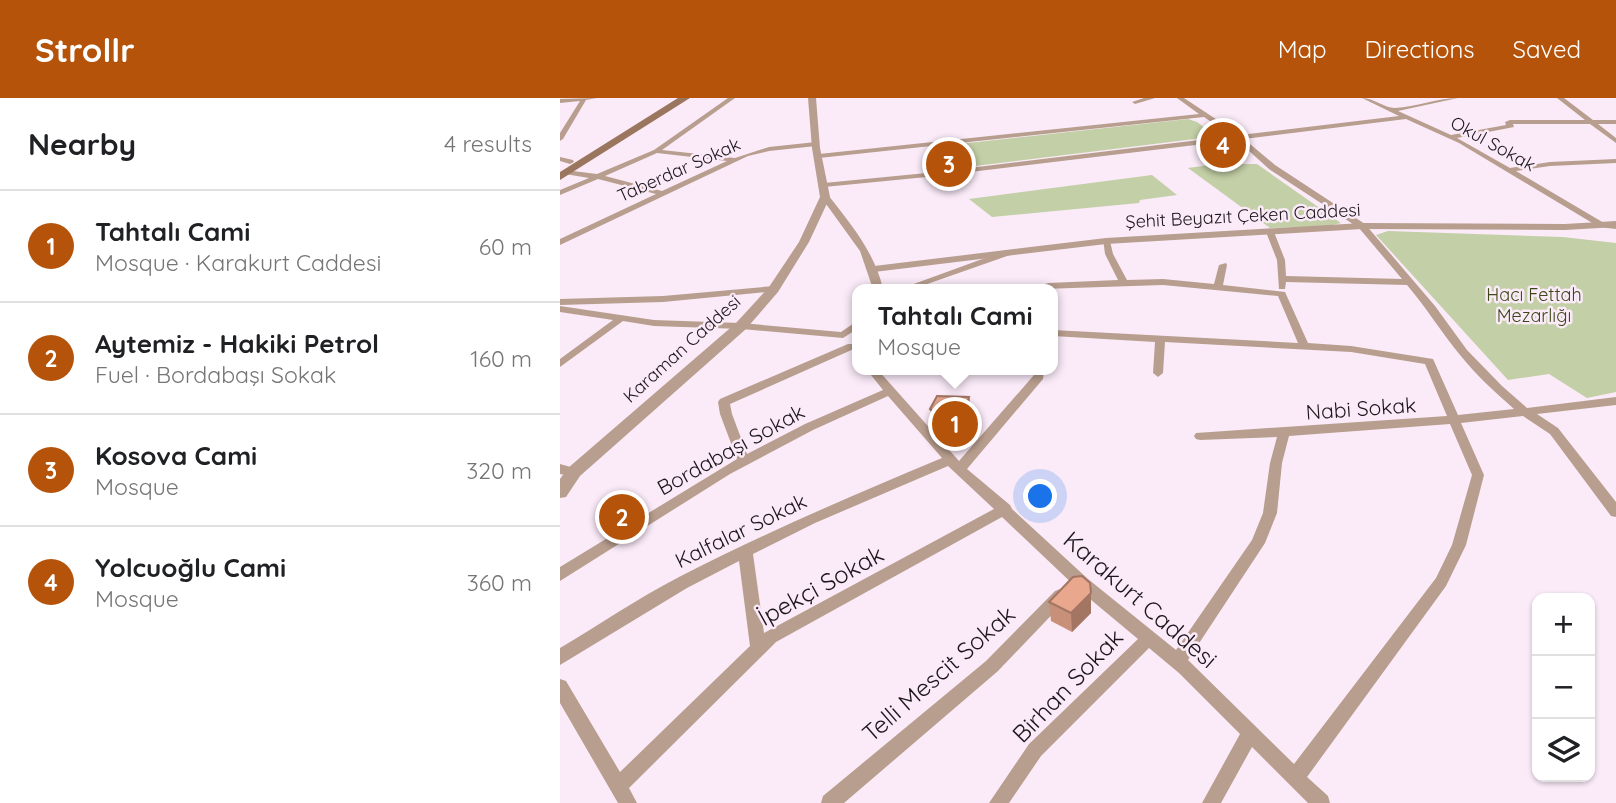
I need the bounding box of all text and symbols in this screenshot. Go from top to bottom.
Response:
text: Strollr [35,29,135,70]
text: Map [1278,34,1327,64]
text: Directions [1365,34,1475,64]
text: Saved [1513,34,1581,64]
street label: Okul Sokak [1447,111,1540,176]
pin: 4 [1200,119,1246,171]
text: Nearby [28,125,136,163]
text: 4 results [444,129,532,158]
street label: Taberdar Sokak [614,132,744,207]
pin: 3 [926,138,972,190]
street label: Şehit Beyazıt Çeken Caddesi [1125,198,1361,233]
text: Tahtalı Cami [95,215,250,248]
text: 1 [47,232,55,261]
text: 60 m [479,232,532,261]
text: Mosque · Karakurt Caddesi [95,248,382,277]
park label: Hacı Fettah Mezarlığı [1486,283,1582,327]
popup [852,284,1058,375]
street label: Karaman Caddesi [618,290,745,407]
text: Tahtalı Cami [877,299,1033,332]
text: Aytemiz - Hakiki Petrol [95,327,379,360]
text: Mosque [877,332,961,361]
text: 2 [44,344,58,373]
text: 160 m [470,344,532,373]
text: Fuel · Bordabaşı Sokak [95,360,336,389]
street label: Nabi Sokak [1305,391,1417,425]
street label: Bordabaşı Sokak [652,398,809,500]
pin: 1 [932,398,978,450]
text: Kosova Cami [95,439,257,472]
text: 3 [45,456,57,485]
text: 320 m [466,456,532,485]
text: Mosque [95,472,179,501]
your location [1023,479,1057,513]
street label: Kalfalar Sokak [671,487,811,573]
pin: 2 [599,491,645,543]
street label: Karakurt Caddesi [1058,524,1224,674]
street label: İpekçi Sokak [752,538,889,632]
text: Yolcuoğlu Cami [95,551,286,584]
text: 4 [44,568,58,597]
text: 360 m [467,568,532,597]
text: Mosque [95,584,179,613]
map controls [1532,593,1595,782]
button: + [1532,593,1595,656]
street label: Telli Mescit Sokak [856,599,1021,748]
street label: Birhan Sokak [1006,622,1129,748]
button: − [1532,656,1595,719]
button: layers [1532,719,1595,782]

